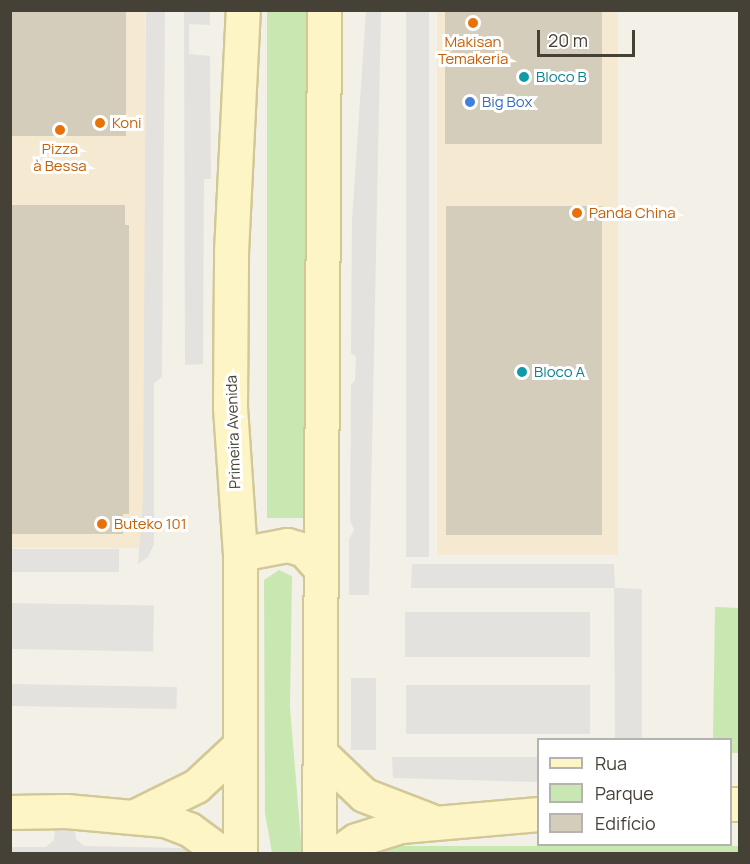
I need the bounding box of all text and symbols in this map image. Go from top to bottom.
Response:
marker: Makisan Temakeria [466,16,480,30]
scale bar [540,18,638,56]
text: 20 m [548,28,588,52]
place label: Makisan Temakeria [438,32,508,67]
place label: Bloco B [536,68,587,86]
marker: Bloco B [517,70,531,84]
place label: Big Box [482,93,532,111]
marker: Big Box [463,95,477,109]
place label: Koni [112,114,142,132]
marker: Koni [93,116,107,130]
marker: Pizza à Bessa [53,123,67,137]
place label: Pizza à Bessa [33,139,87,174]
place label: Panda China [589,204,676,222]
marker: Panda China [570,206,584,220]
place label: Bloco A [534,363,585,381]
marker: Bloco A [515,365,529,379]
street label: Primeira Avenida [222,375,244,489]
place label: Buteko 101 [114,515,187,533]
marker: Buteko 101 [95,517,109,531]
legend [537,738,732,846]
text: Rua [595,751,627,775]
text: Parque [595,781,654,805]
text: Edifício [595,811,656,835]

